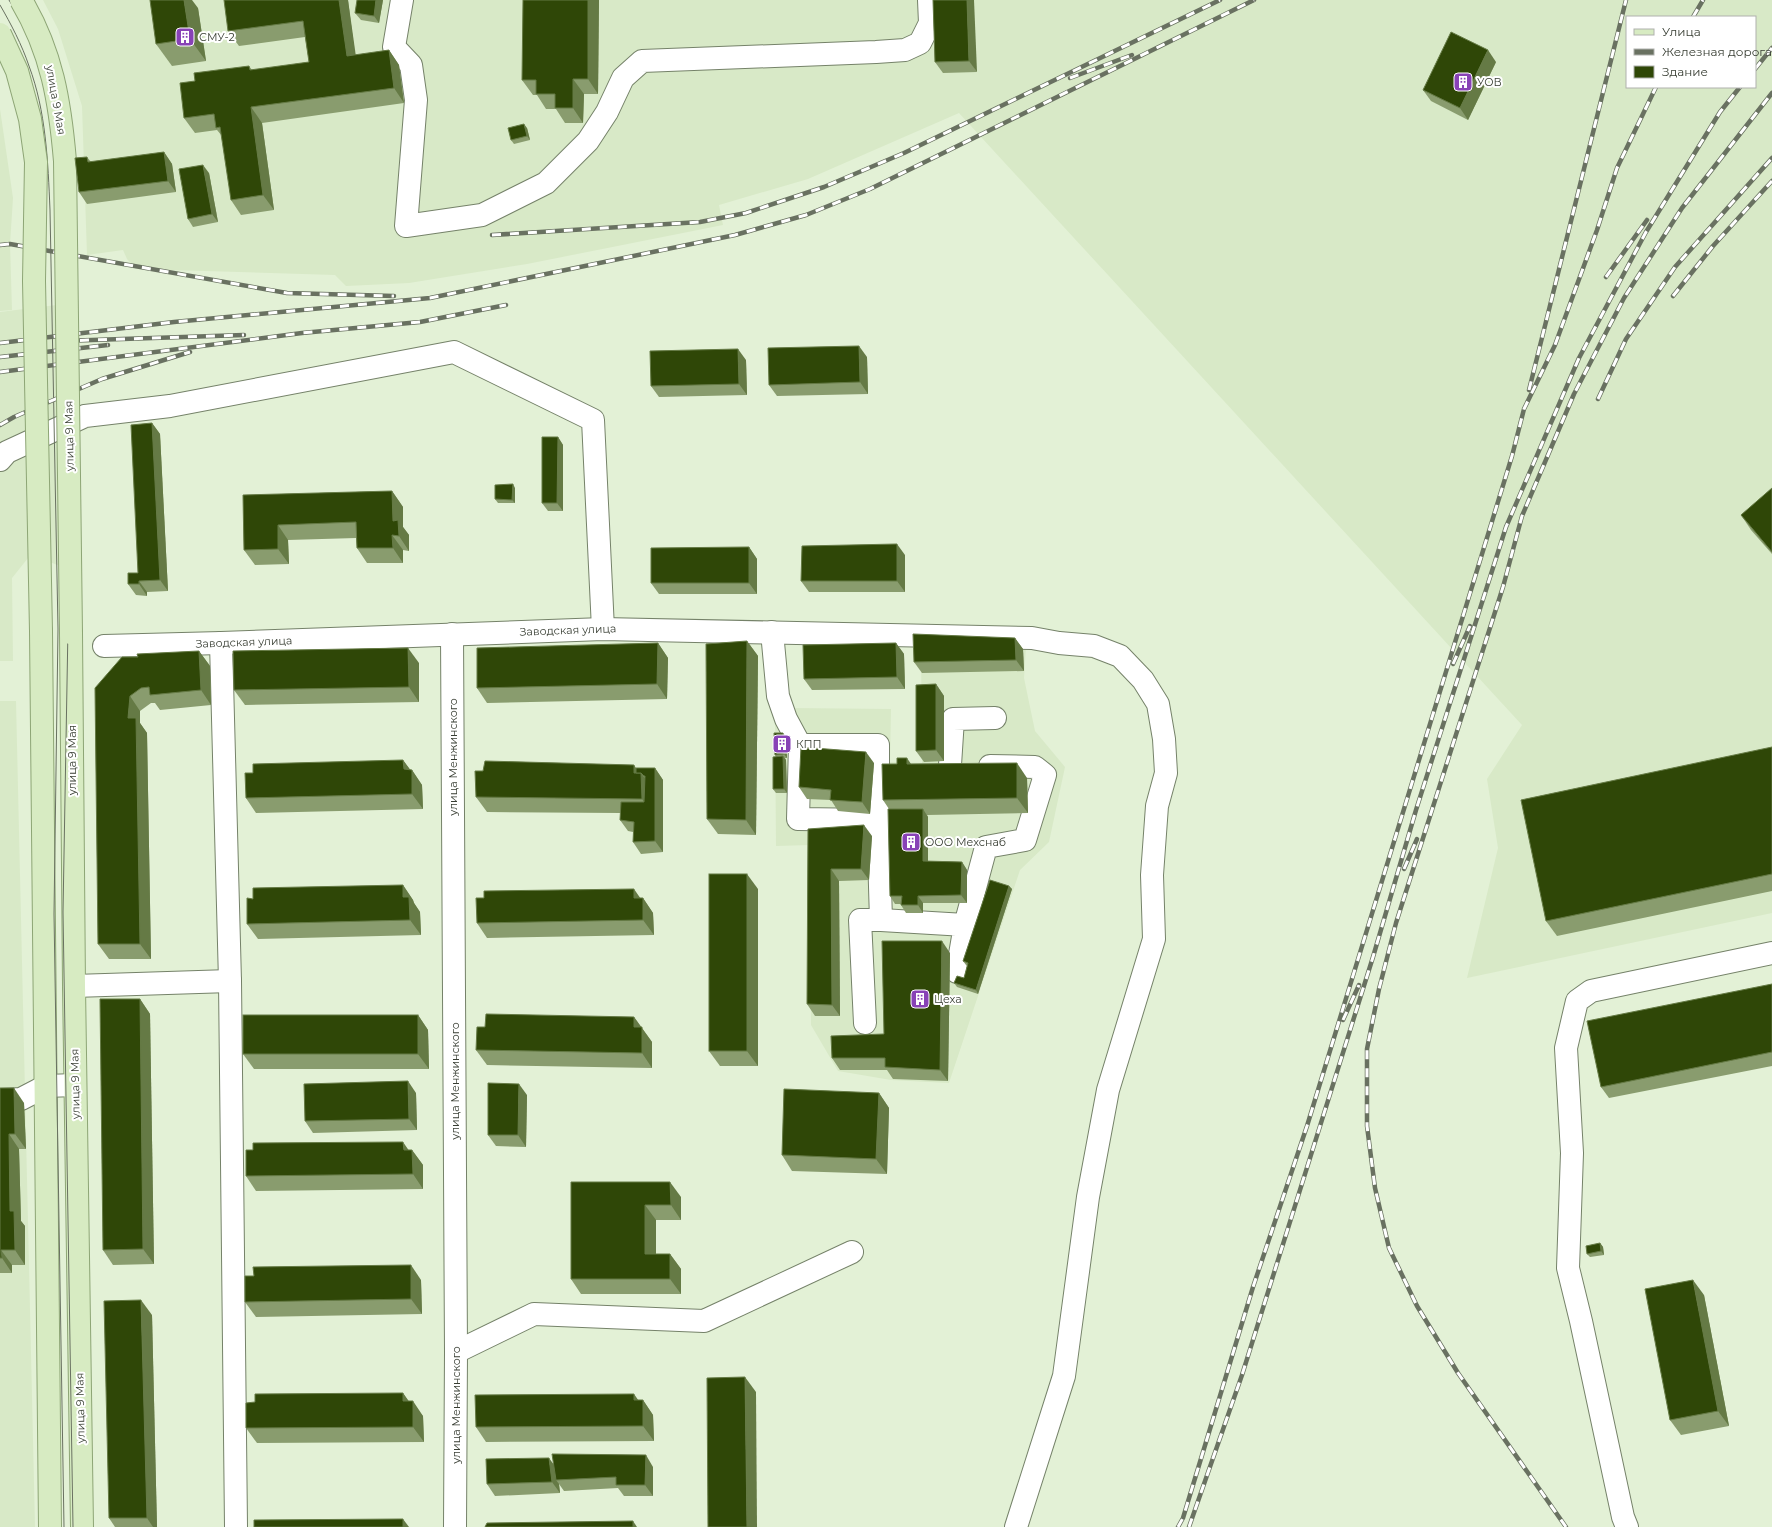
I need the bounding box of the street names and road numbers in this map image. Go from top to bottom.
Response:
street label: улица 9 Мая [43,63,69,136]
street label: улица 9 Мая [61,401,77,472]
street label: Заводская улица [519,621,617,639]
street label: Заводская улица [195,633,293,651]
street label: улица Менжинского [446,698,460,817]
street label: улица 9 Мая [65,725,79,796]
street label: улица Менжинского [448,1022,462,1141]
street label: улица 9 Мая [67,1049,83,1120]
street label: улица Менжинского [449,1346,463,1465]
street label: улица 9 Мая [72,1373,88,1444]

